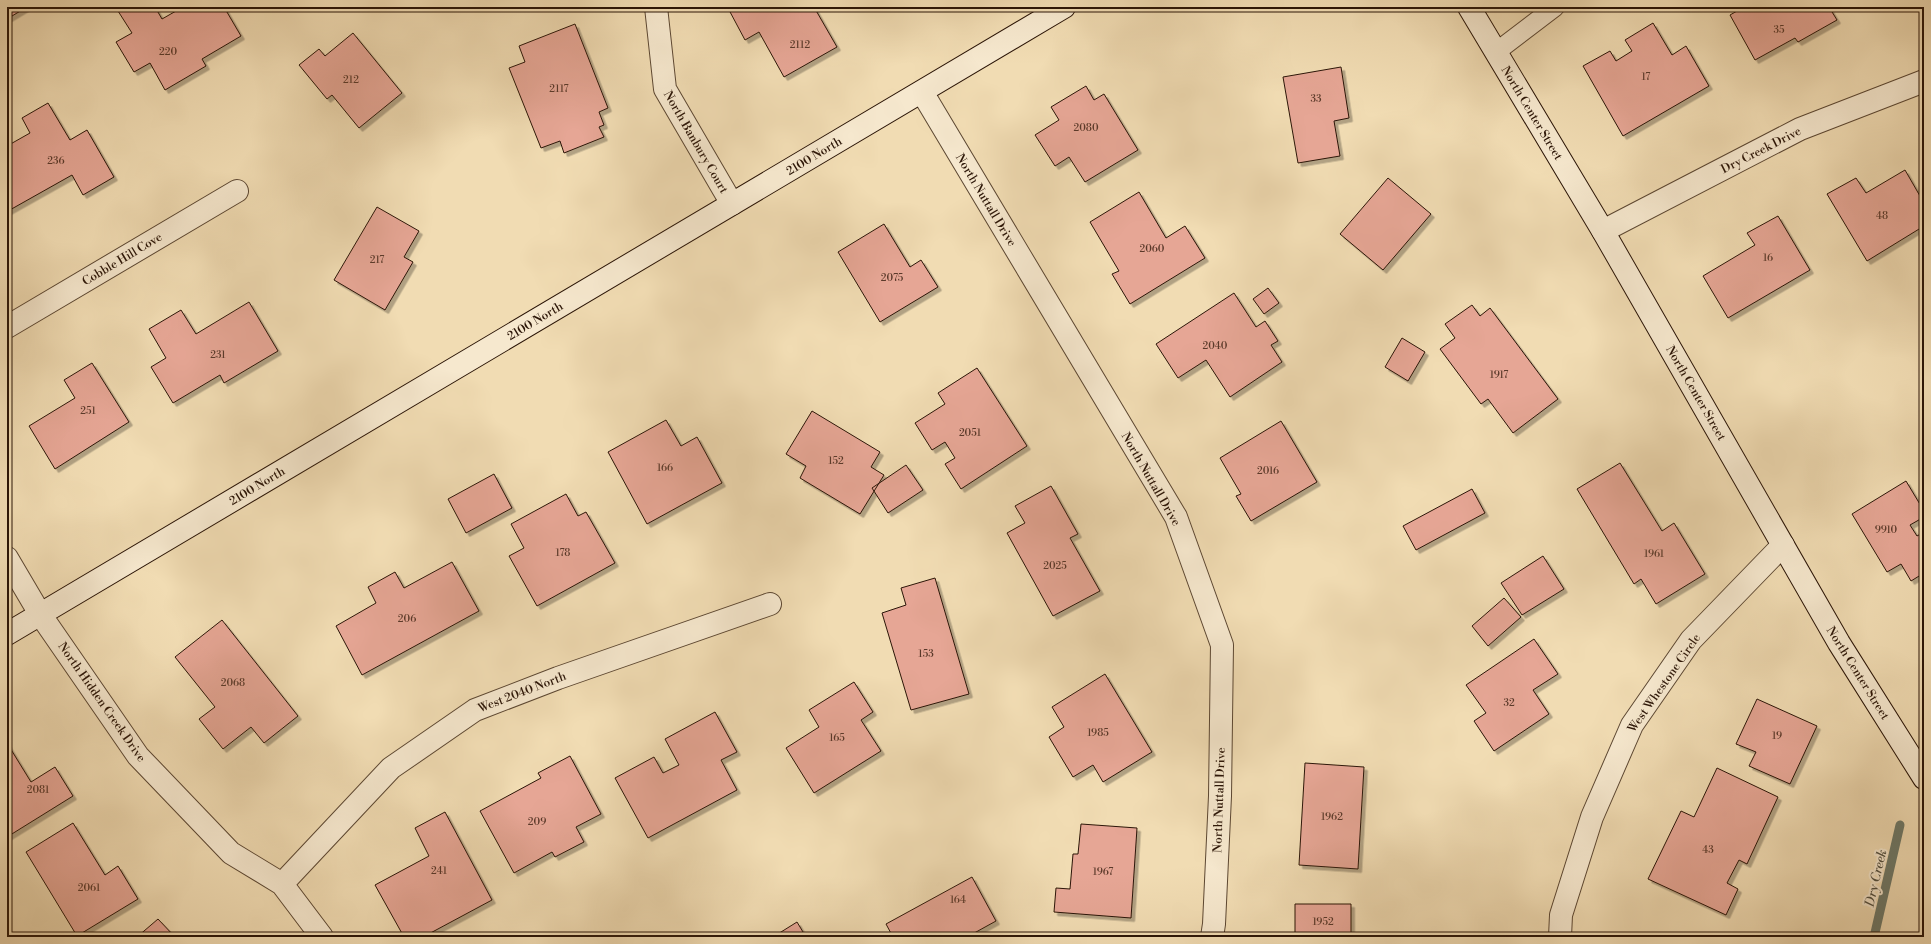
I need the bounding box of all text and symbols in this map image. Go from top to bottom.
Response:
house number: 35 [1773,24,1785,36]
house number: 2112 [790,39,811,51]
house number: 220 [159,46,177,58]
street label: North Center Street [1498,64,1566,164]
house number: 17 [1642,71,1650,83]
house number: 212 [343,74,359,86]
house number: 2117 [549,83,569,95]
street label: North Banbury Court [660,88,731,197]
house number: 33 [1310,93,1322,105]
house number: 2080 [1073,122,1099,134]
street label: Dry Creek Drive [1719,124,1804,177]
street label: 2100 North [784,134,845,179]
street label: North Nuttall Drive [952,151,1019,249]
house number: 236 [47,155,65,167]
house number: 48 [1876,210,1888,222]
street label: Cobble Hill Cove [80,230,165,289]
house number: 2060 [1139,243,1165,255]
house number: 16 [1763,252,1773,264]
house number: 217 [370,254,384,266]
house number: 2075 [881,272,904,284]
street label: 2100 North [505,299,566,344]
house number: 2040 [1203,340,1228,352]
street label: North Center Street [1662,343,1729,444]
house number: 231 [210,349,226,361]
house number: 1917 [1490,369,1508,381]
house number: 251 [80,405,96,417]
house number: 2051 [959,427,982,439]
street label: North Nuttall Drive [1118,430,1183,529]
house number: 152 [828,455,844,467]
house number: 166 [657,462,673,474]
street label: 2100 North [227,464,288,509]
house number: 2016 [1257,465,1279,477]
house number: 9910 [1875,524,1898,536]
house number: 178 [556,547,570,559]
house number: 1961 [1644,548,1665,560]
house number: 2025 [1043,560,1067,572]
house number: 206 [398,613,416,625]
street label: North Center Street [1823,624,1893,723]
street label: West Whestone Circle [1624,631,1704,736]
street label: North Hidden Creek Drive [55,640,149,765]
house number: 153 [918,648,934,660]
street label: West 2040 North [475,669,568,717]
house number: 2068 [221,677,245,689]
house number: 32 [1503,697,1515,709]
house number: 1985 [1087,727,1109,739]
house number: 19 [1772,730,1782,742]
house number: 165 [829,732,845,744]
street label: North Nuttall Drive [1210,747,1229,853]
house number: 2081 [27,784,50,796]
house number: 1962 [1321,811,1343,823]
house number: 209 [528,816,546,828]
house number: 43 [1702,844,1714,856]
water label: Dry Creek [1861,848,1890,909]
house number: 241 [431,865,448,877]
house number: 1967 [1093,866,1113,878]
house number: 2061 [78,882,101,894]
house number: 164 [950,894,966,906]
house number: 1952 [1312,916,1334,928]

